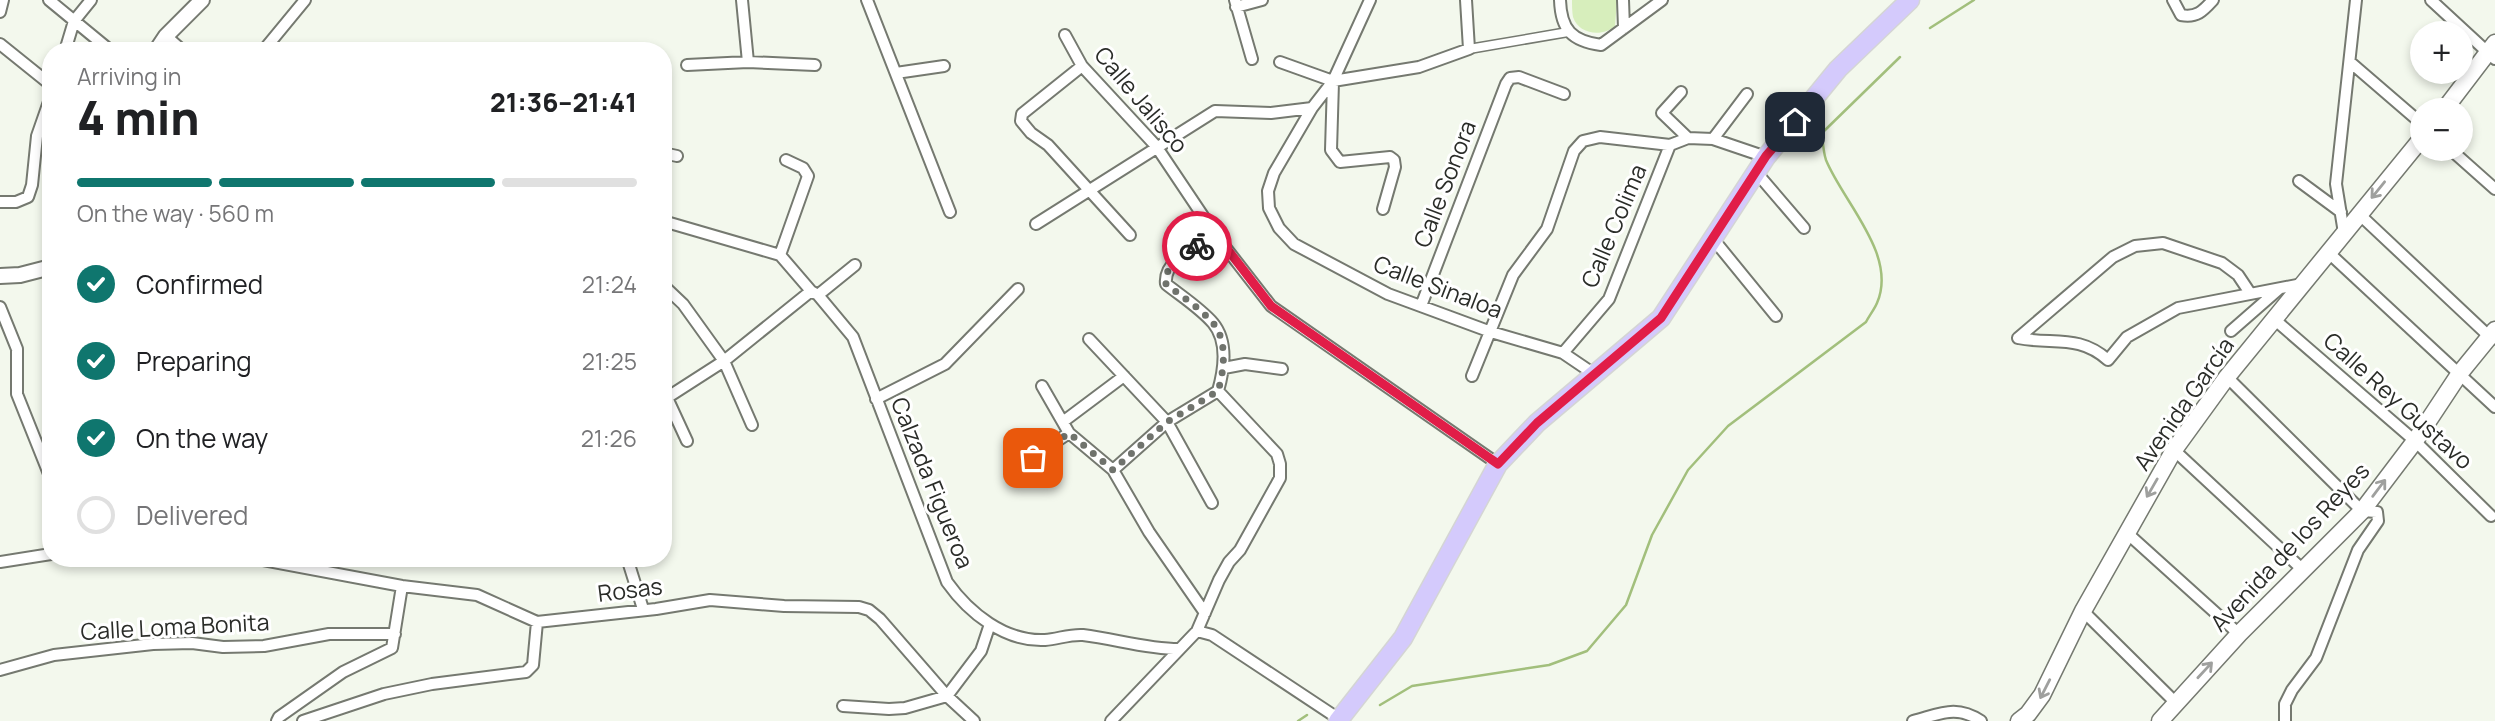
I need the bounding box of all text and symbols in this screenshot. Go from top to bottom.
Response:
map controls [2410,21,2473,161]
button: + [2410,21,2473,84]
street label: Calle Jalisco [1088,39,1196,160]
text: Arriving in [77,60,182,92]
text: 21:36–21:41 [490,84,637,120]
text: 4 min [77,86,200,149]
pin [1765,92,1825,152]
button: − [2410,98,2473,161]
icon: home [1776,103,1814,141]
street label: Calle Sonora [1405,116,1483,252]
street label: Calle Colima [1573,159,1653,292]
one-way arrow [2371,180,2386,199]
text: On the way · 560 m [77,197,274,229]
courier [1162,211,1232,281]
icon: bike [1178,227,1216,265]
street label: Calle Sinaloa [1369,247,1507,325]
icon: check [77,265,115,303]
text: Confirmed [136,266,263,302]
text: 21:24 [582,268,637,300]
street label: Calle Rey Gustavo [2317,325,2480,476]
street label: Avenida García [2125,331,2241,476]
icon: check [77,342,115,380]
text: Preparing [136,343,252,379]
text: 21:25 [582,345,637,377]
street label: Calzada Figueroa [884,392,982,573]
icon: check [77,419,115,457]
text: On the way [136,420,268,456]
text: 21:26 [581,422,637,454]
pin [1003,428,1063,488]
icon: bag [1014,439,1052,477]
street label: Avenida de los Reyes [2203,455,2376,638]
one-way arrow [2145,478,2159,498]
one-way arrow [2372,479,2387,498]
text: Delivered [136,497,248,533]
street label: Rosas [596,569,664,609]
street label: Calle Loma Bonita [80,605,270,647]
one-way arrow [2197,662,2214,679]
one-way arrow [2037,678,2051,698]

